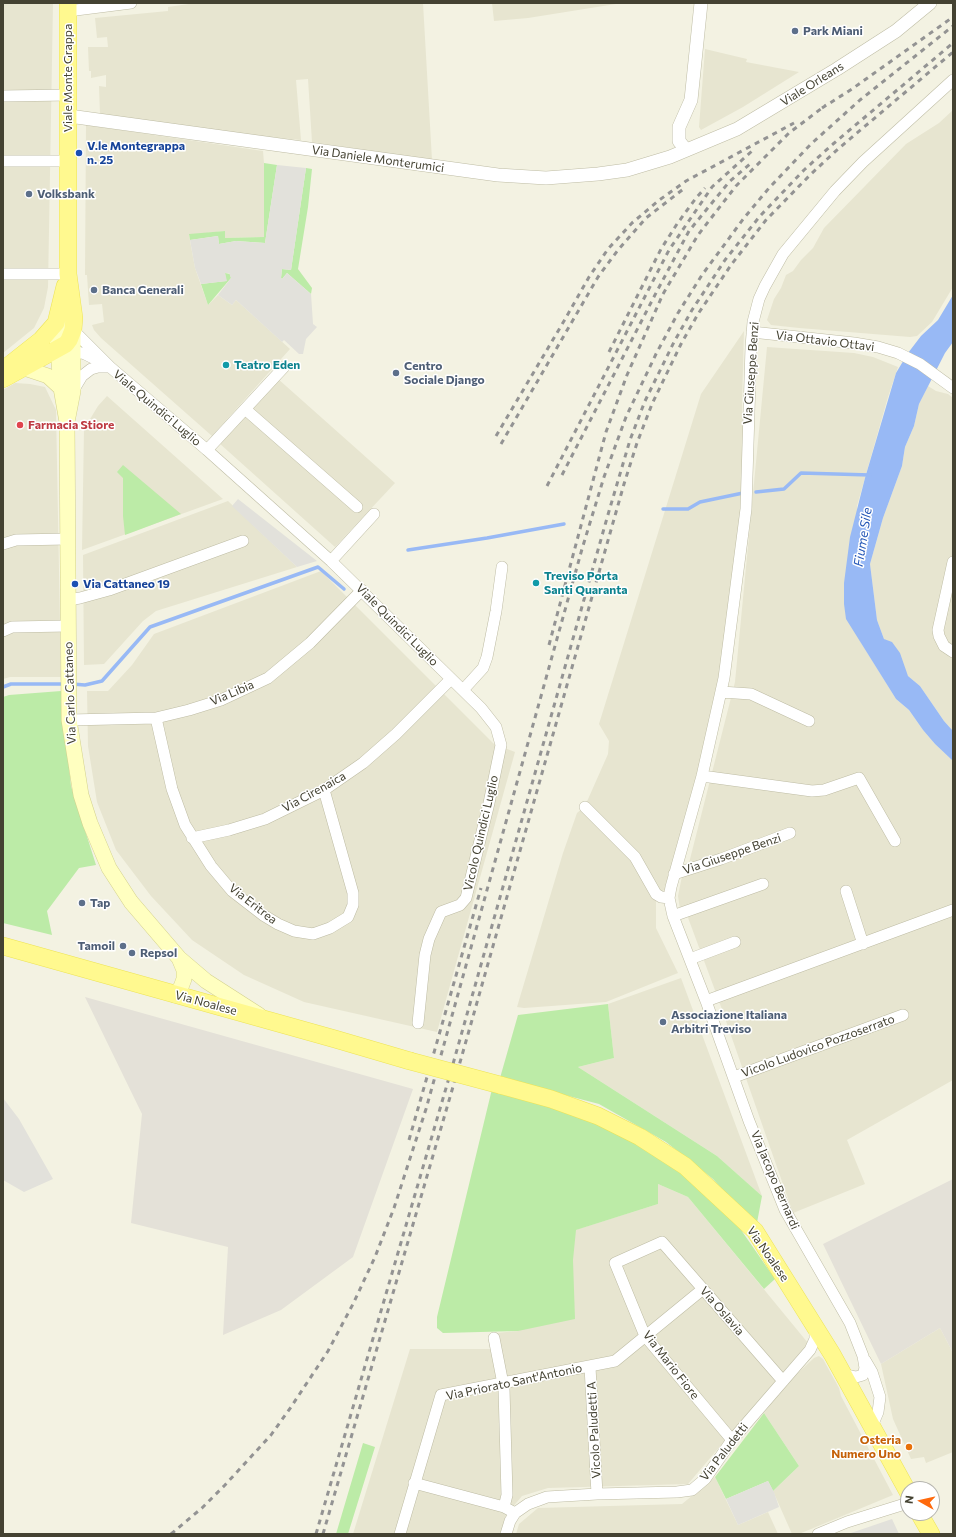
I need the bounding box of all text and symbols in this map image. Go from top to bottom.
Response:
street label: Viale Monte Grappa [61,24,75,132]
place label: Park Miani [803,24,863,38]
marker: Park Miani [790,26,800,36]
street label: Viale Orleans [778,59,846,109]
place label: V.le Montegrappa n. 25 [87,139,185,167]
street label: Via Daniele Monterumici [311,143,445,175]
marker: V.le Montegrappa n. 25 [74,148,84,158]
place label: Volksbank [37,187,95,201]
marker: Volksbank [24,189,34,199]
place label: Banca Generali [102,283,184,297]
marker: Banca Generali [89,285,99,295]
street label: Via Giuseppe Benzi [740,321,762,425]
street label: Via Ottavio Ottavi [775,328,875,354]
place label: Teatro Eden [234,358,300,372]
place label: Centro Sociale Django [404,359,485,387]
marker: Teatro Eden [221,360,231,370]
street label: Viale Quindici Luglio [110,367,204,449]
marker: Centro Sociale Django [391,368,401,378]
place label: Farmacia Stiore [28,418,114,432]
marker: Farmacia Stiore [15,420,25,430]
water label: Fiume Sile [851,506,875,568]
place label: Treviso Porta Santi Quaranta [544,569,628,597]
place label: Via Cattaneo 19 [83,577,170,591]
marker: Treviso Porta Santi Quaranta [531,578,541,588]
marker: Via Cattaneo 19 [70,579,80,589]
street label: Viale Quindici Luglio [353,581,441,669]
street label: Via Carlo Cattaneo [61,641,79,745]
street label: Via Libia [208,677,256,709]
street label: Via Cirenaica [280,769,348,815]
street label: Vicolo Quindici Luglio [461,774,501,892]
street label: Via Giuseppe Benzi [681,830,783,878]
street label: Via Eritrea [226,881,280,927]
place label: Tap [90,896,110,910]
marker: Tap [77,898,87,908]
place label: Tamoil [78,939,115,953]
marker: Tamoil [118,941,128,951]
place label: Repsol [140,946,177,960]
marker: Repsol [127,948,137,958]
street label: Via Noalese [173,988,239,1018]
place label: Associazione Italiana Arbitri Treviso [671,1008,787,1036]
street label: Vicolo Ludovico Pozzoserrato [739,1012,897,1080]
marker: Associazione Italiana Arbitri Treviso [658,1017,668,1027]
street label: Via Jacopo Bernardi [748,1128,802,1232]
street label: Via Noalese [744,1224,792,1284]
street label: Via Oslavia [697,1284,747,1338]
street label: Via Mario Fiore [640,1328,702,1402]
street label: Via Priorato Sant'Antonio [445,1361,583,1403]
street label: Vicolo Paludetti A [584,1381,604,1479]
street label: Via Paludetti [697,1420,751,1484]
place label: Osteria Numero Uno [831,1433,901,1461]
marker: Osteria Numero Uno [904,1442,914,1452]
north arrow [900,1481,940,1521]
text: N [902,1494,916,1504]

